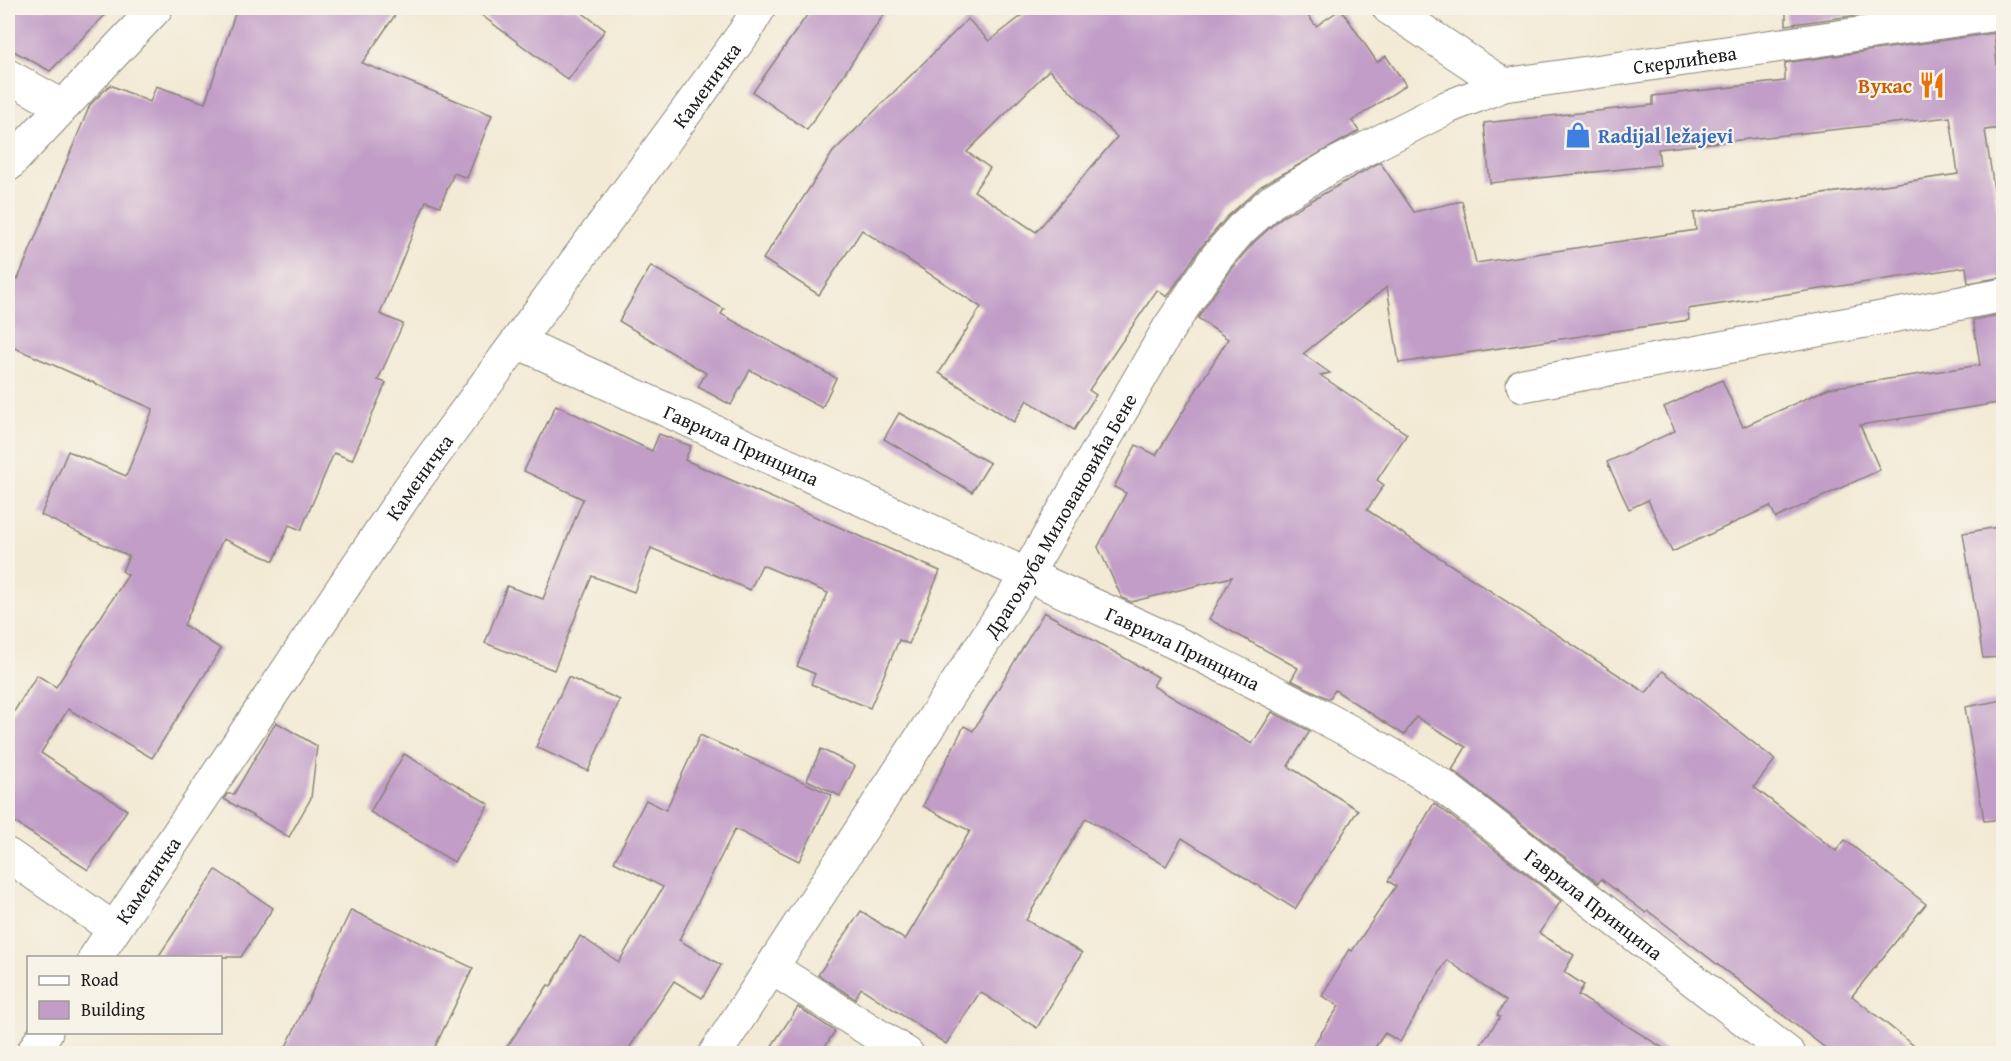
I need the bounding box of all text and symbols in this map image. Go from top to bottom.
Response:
street label: Каменичка [665,36,747,134]
street label: Скерлићева [1631,37,1739,81]
restaurant icon: Вукас [1917,70,1947,100]
place label: Вукас [1858,71,1912,100]
shop icon: Radijal ležajevi [1563,120,1593,150]
place label: Radijal ležajevi [1598,121,1733,150]
street label: Драгољуба Миловановића Бене [976,387,1143,644]
street label: Гаврила Принципа [659,396,825,493]
street label: Каменичка [378,427,460,526]
street label: Гаврила Принципа [1101,598,1266,697]
street label: Каменичка [108,830,187,929]
street label: Гаврила Принципа [1519,840,1670,966]
legend [27,956,222,1034]
text: Road [81,966,119,993]
text: Building [81,996,145,1023]

